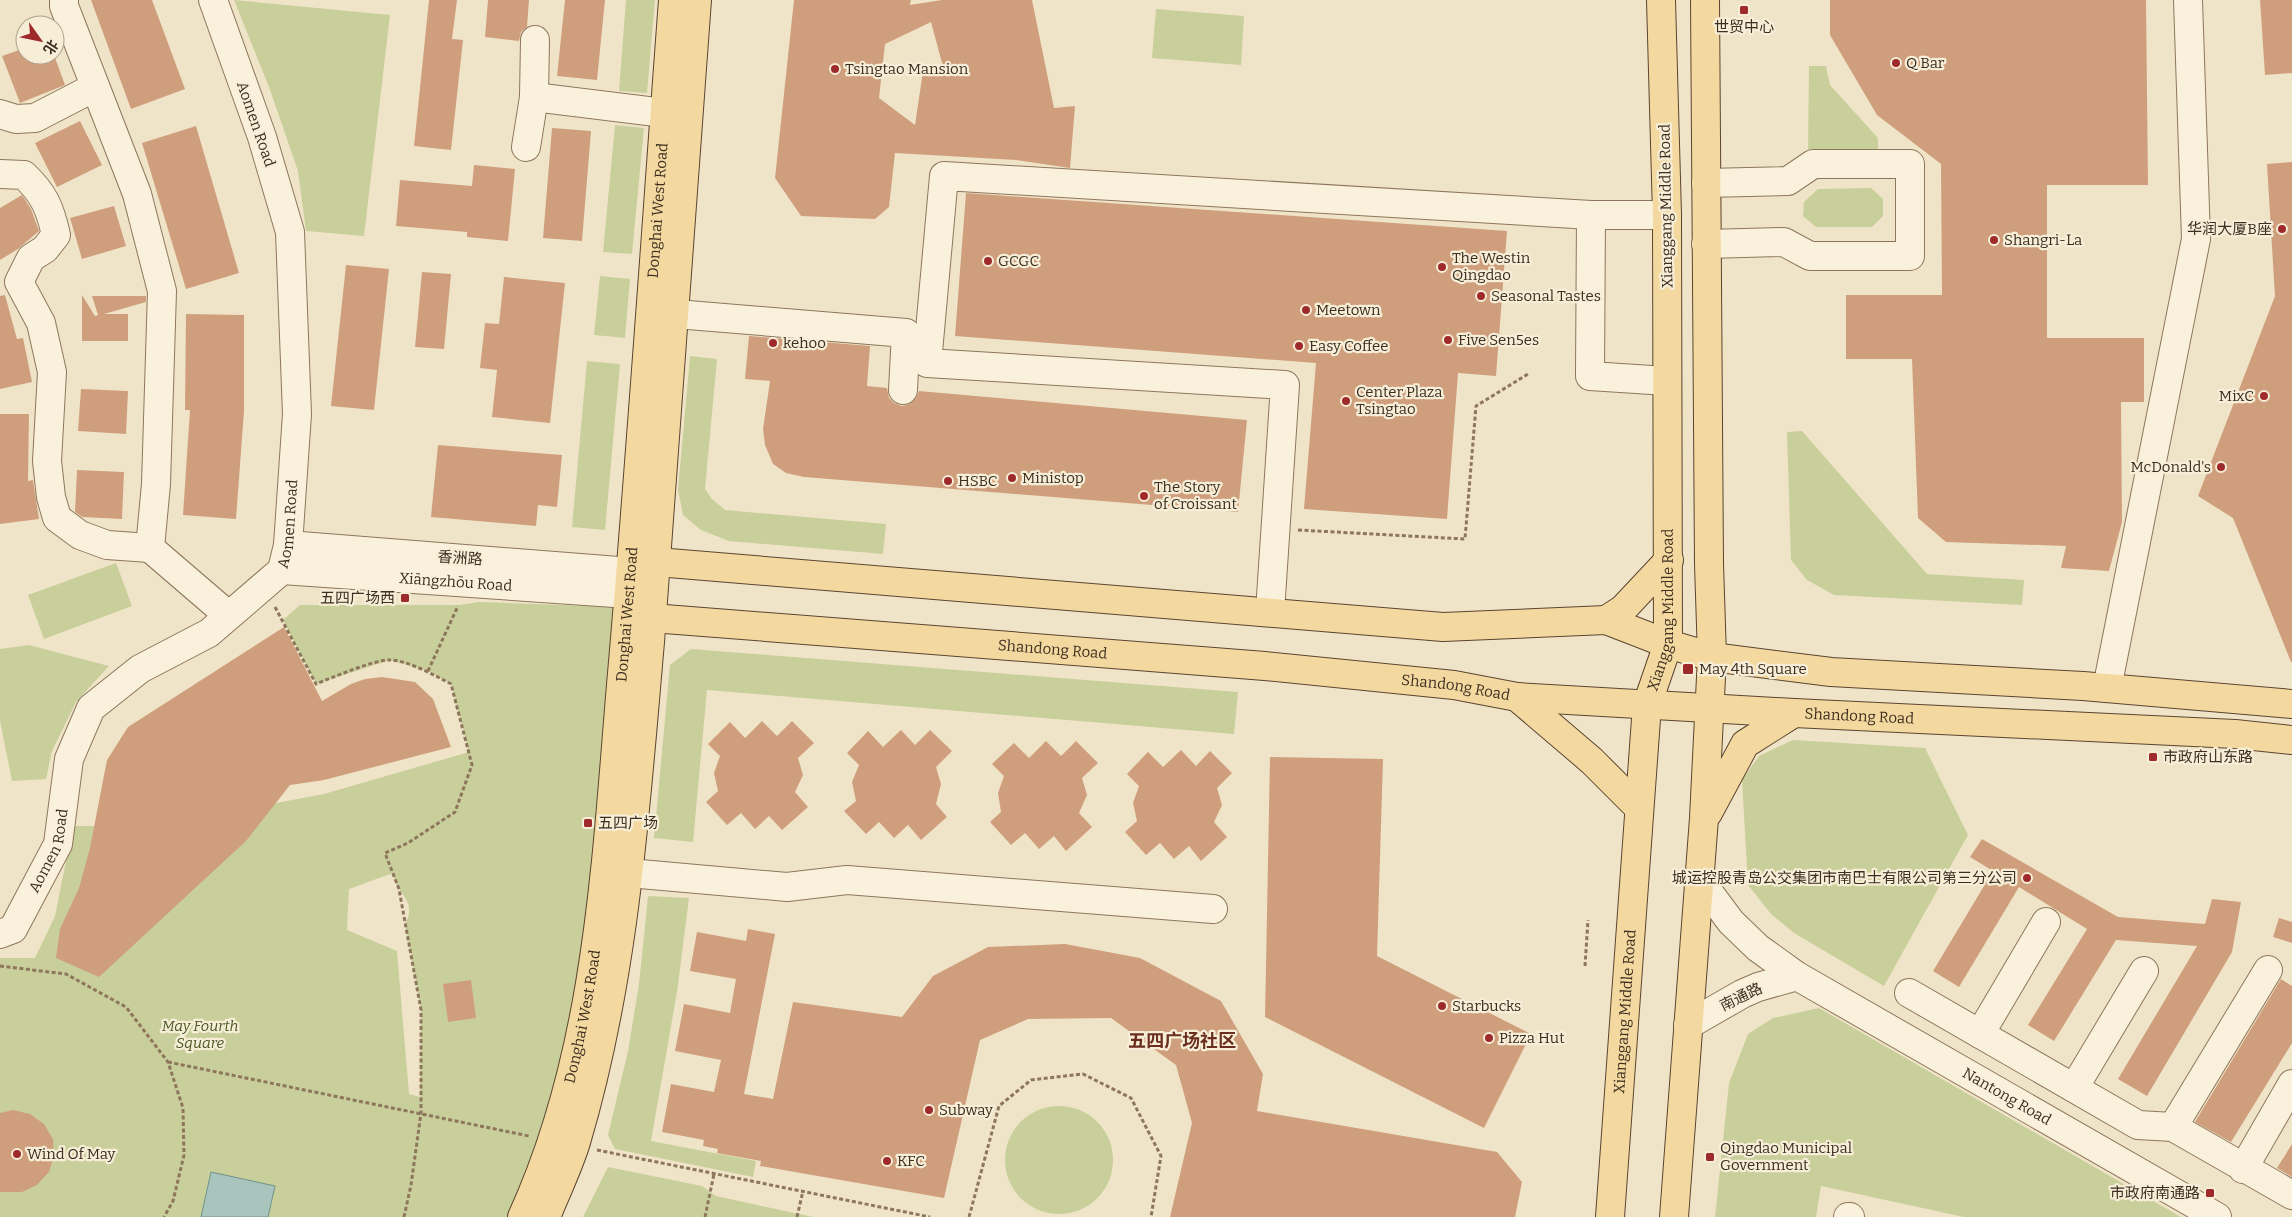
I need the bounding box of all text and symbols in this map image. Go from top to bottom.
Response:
marker: 世贸中心 [1738,4,1750,16]
north arrow [15,15,65,65]
place label: 世贸中心 [1714,18,1774,36]
text: 北 [40,36,61,57]
place label: Q Bar [1906,54,1945,72]
marker: Q Bar [1890,57,1902,69]
place label: Tsingtao Mansion [845,60,969,78]
marker: Tsingtao Mansion [829,63,841,75]
street label: Aomen Road [233,79,279,169]
street label: Xianggang Middle Road [1656,124,1676,288]
street label: Donghai West Road [644,142,672,279]
place label: 华润大厦B座 [2187,220,2272,238]
marker: 华润大厦B座 [2276,223,2288,235]
place label: Shangri-La [2004,231,2082,249]
marker: Shangri-La [1988,234,2000,246]
place label: The Westin Qingdao [1452,249,1531,284]
place label: GCGC [998,252,1039,270]
marker: GCGC [982,255,994,267]
marker: The Westin Qingdao [1436,261,1448,273]
place label: Seasonal Tastes [1491,287,1601,305]
marker: Seasonal Tastes [1475,290,1487,302]
place label: Meetown [1316,301,1381,319]
marker: Meetown [1300,304,1312,316]
place label: Five Sen5es [1458,331,1539,349]
place label: kehoo [783,334,826,352]
marker: Five Sen5es [1442,334,1454,346]
marker: kehoo [767,337,779,349]
place label: Easy Coffee [1309,337,1388,355]
marker: Easy Coffee [1293,340,1305,352]
place label: Center Plaza Tsingtao [1356,383,1443,418]
place label: MixC [2219,387,2254,405]
marker: MixC [2258,390,2270,402]
marker: Center Plaza Tsingtao [1340,395,1352,407]
place label: McDonald's [2130,458,2211,476]
marker: McDonald's [2215,461,2227,473]
place label: Ministop [1022,469,1084,487]
place label: HSBC [958,472,998,490]
marker: Ministop [1006,472,1018,484]
marker: HSBC [942,475,954,487]
place label: The Story of Croissant [1154,478,1238,513]
street label: Aomen Road [274,479,301,570]
marker: The Story of Croissant [1138,490,1150,502]
street label: Xianggang Middle Road [1643,528,1677,693]
street label: Donghai West Road [612,546,642,683]
street label: 香洲路 [437,547,483,569]
street label: Xiāngzhōu Road [398,569,513,595]
place label: 五四广场西 [320,589,395,607]
marker: 五四广场西 [399,592,411,604]
street label: Shandong Road [997,636,1108,663]
place label: May 4th Square [1699,660,1807,678]
marker: May 4th Square [1681,662,1695,676]
street label: Shandong Road [1400,671,1512,704]
street label: Shandong Road [1804,705,1915,728]
place label: 市政府山东路 [2163,748,2253,766]
marker: 市政府山东路 [2147,751,2159,763]
street label: Aomen Road [25,807,72,896]
place label: 五四广场 [598,814,658,832]
marker: 五四广场 [582,817,594,829]
place label: 城运控股青岛公交集团市南巴士有限公司第三分公司 [1672,869,2017,887]
marker: 城运控股青岛公交集团市南巴士有限公司第三分公司 [2021,872,2033,884]
street label: Xianggang Middle Road [1610,929,1640,1094]
street label: Donghai West Road [560,949,604,1085]
street label: 南通路 [1717,979,1765,1015]
place label: Starbucks [1452,997,1521,1015]
marker: Starbucks [1436,1000,1448,1012]
park label: May Fourth Square [162,1017,238,1052]
place label: Pizza Hut [1499,1029,1565,1047]
district label: 五四广场社区 [1128,1030,1236,1052]
marker: Pizza Hut [1483,1032,1495,1044]
street label: Nantong Road [1959,1064,2055,1129]
place label: Subway [939,1101,993,1119]
marker: Subway [923,1104,935,1116]
place label: Qingdao Municipal Government [1720,1139,1852,1174]
place label: Wind Of May [27,1145,116,1163]
marker: Wind Of May [11,1148,23,1160]
marker: Qingdao Municipal Government [1704,1151,1716,1163]
place label: KFC [897,1152,925,1170]
marker: KFC [881,1155,893,1167]
place label: 市政府南通路 [2110,1184,2200,1202]
marker: 市政府南通路 [2204,1187,2216,1199]

